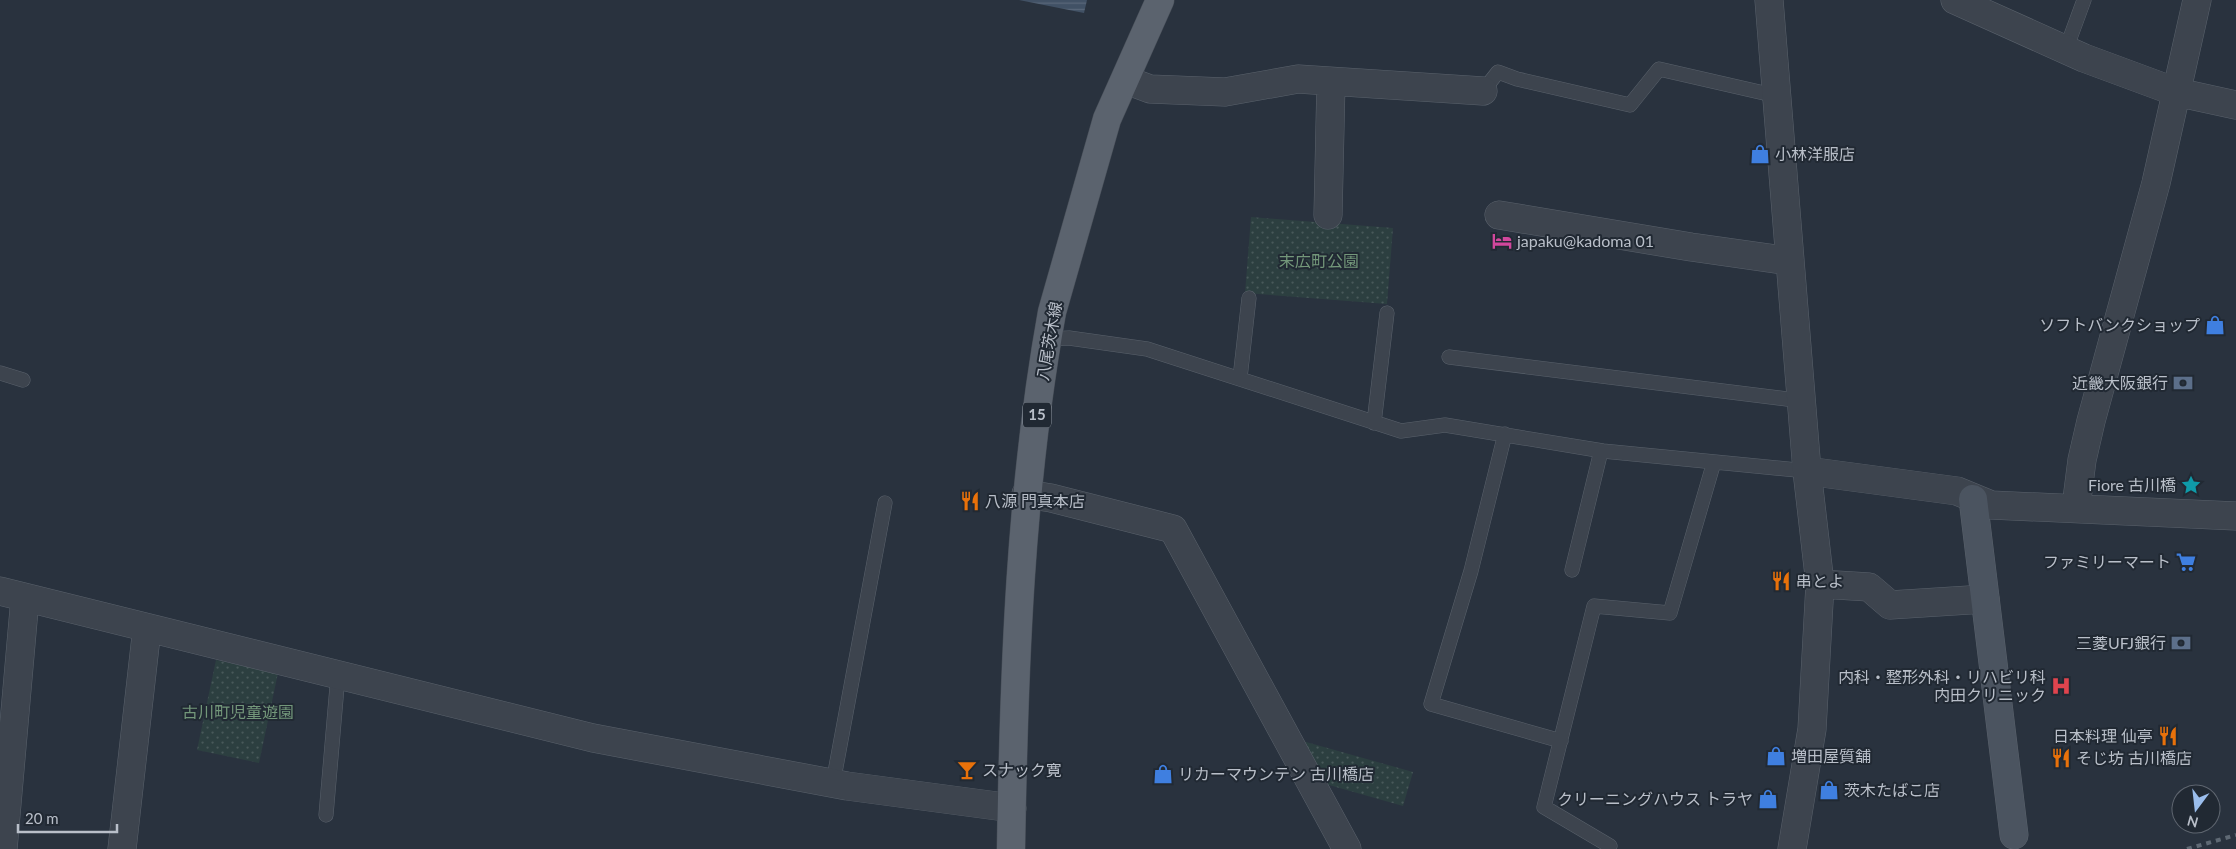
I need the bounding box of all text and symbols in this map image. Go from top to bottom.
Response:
shop icon: 小林洋服店 [1749,143,1771,165]
place label: 小林洋服店 [1775,144,1855,163]
hotel icon: japaku@kadoma 01 [1491,230,1513,252]
place label: japaku@kadoma 01 [1516,231,1654,250]
park label: 末広町公園 [1279,251,1359,270]
street label: 八尾茨木線 [1032,300,1065,382]
shop icon: ソフトバンクショップ [2204,314,2226,336]
place label: ソフトバンクショップ [2039,315,2200,334]
bank icon: 近畿大阪銀行 [2172,372,2194,394]
place label: 近畿大阪銀行 [2072,373,2168,392]
road number: 15 [1023,402,1051,428]
place icon: Fiore 古川橋 [2180,474,2202,496]
place label: Fiore 古川橋 [2088,475,2176,494]
restaurant icon: 八源 門真本店 [959,490,981,512]
place label: 八源 門真本店 [985,491,1085,510]
supermarket icon: ファミリーマート [2175,551,2197,573]
place label: ファミリーマート [2043,552,2171,571]
restaurant icon: 串とよ [1770,570,1792,592]
place label: 串とよ [1796,571,1844,590]
bank icon: 三菱UFJ銀行 [2170,632,2192,654]
place label: 三菱UFJ銀行 [2076,633,2166,652]
place label: 内科・整形外科・リハビリ科 内田クリニック [1838,667,2046,704]
hospital icon: 内科・整形外科・リハビリ科 内田クリニック [2050,675,2072,697]
park label: 古川町児童遊園 [182,702,294,721]
restaurant icon: 日本料理 仙亭 [2157,725,2179,747]
place label: 日本料理 仙亭 [2053,726,2153,745]
shop icon: 増田屋質舗 [1765,745,1787,767]
place label: 増田屋質舗 [1791,746,1871,765]
restaurant icon: そじ坊 古川橋店 [2050,747,2072,769]
place label: そじ坊 古川橋店 [2076,748,2192,767]
bar icon: スナック寛 [956,759,978,781]
place label: スナック寛 [982,760,1062,779]
shop icon: リカーマウンテン 古川橋店 [1152,763,1174,785]
place label: リカーマウンテン 古川橋店 [1178,764,1374,783]
shop icon: 茨木たばこ店 [1818,779,1840,801]
place label: 茨木たばこ店 [1844,780,1940,799]
north arrow [2171,784,2221,834]
shop icon: クリーニングハウス トラヤ [1757,788,1779,810]
place label: クリーニングハウス トラヤ [1557,789,1753,808]
scale bar [18,802,116,834]
text: 20 m [25,809,59,827]
text: N [2185,812,2200,832]

